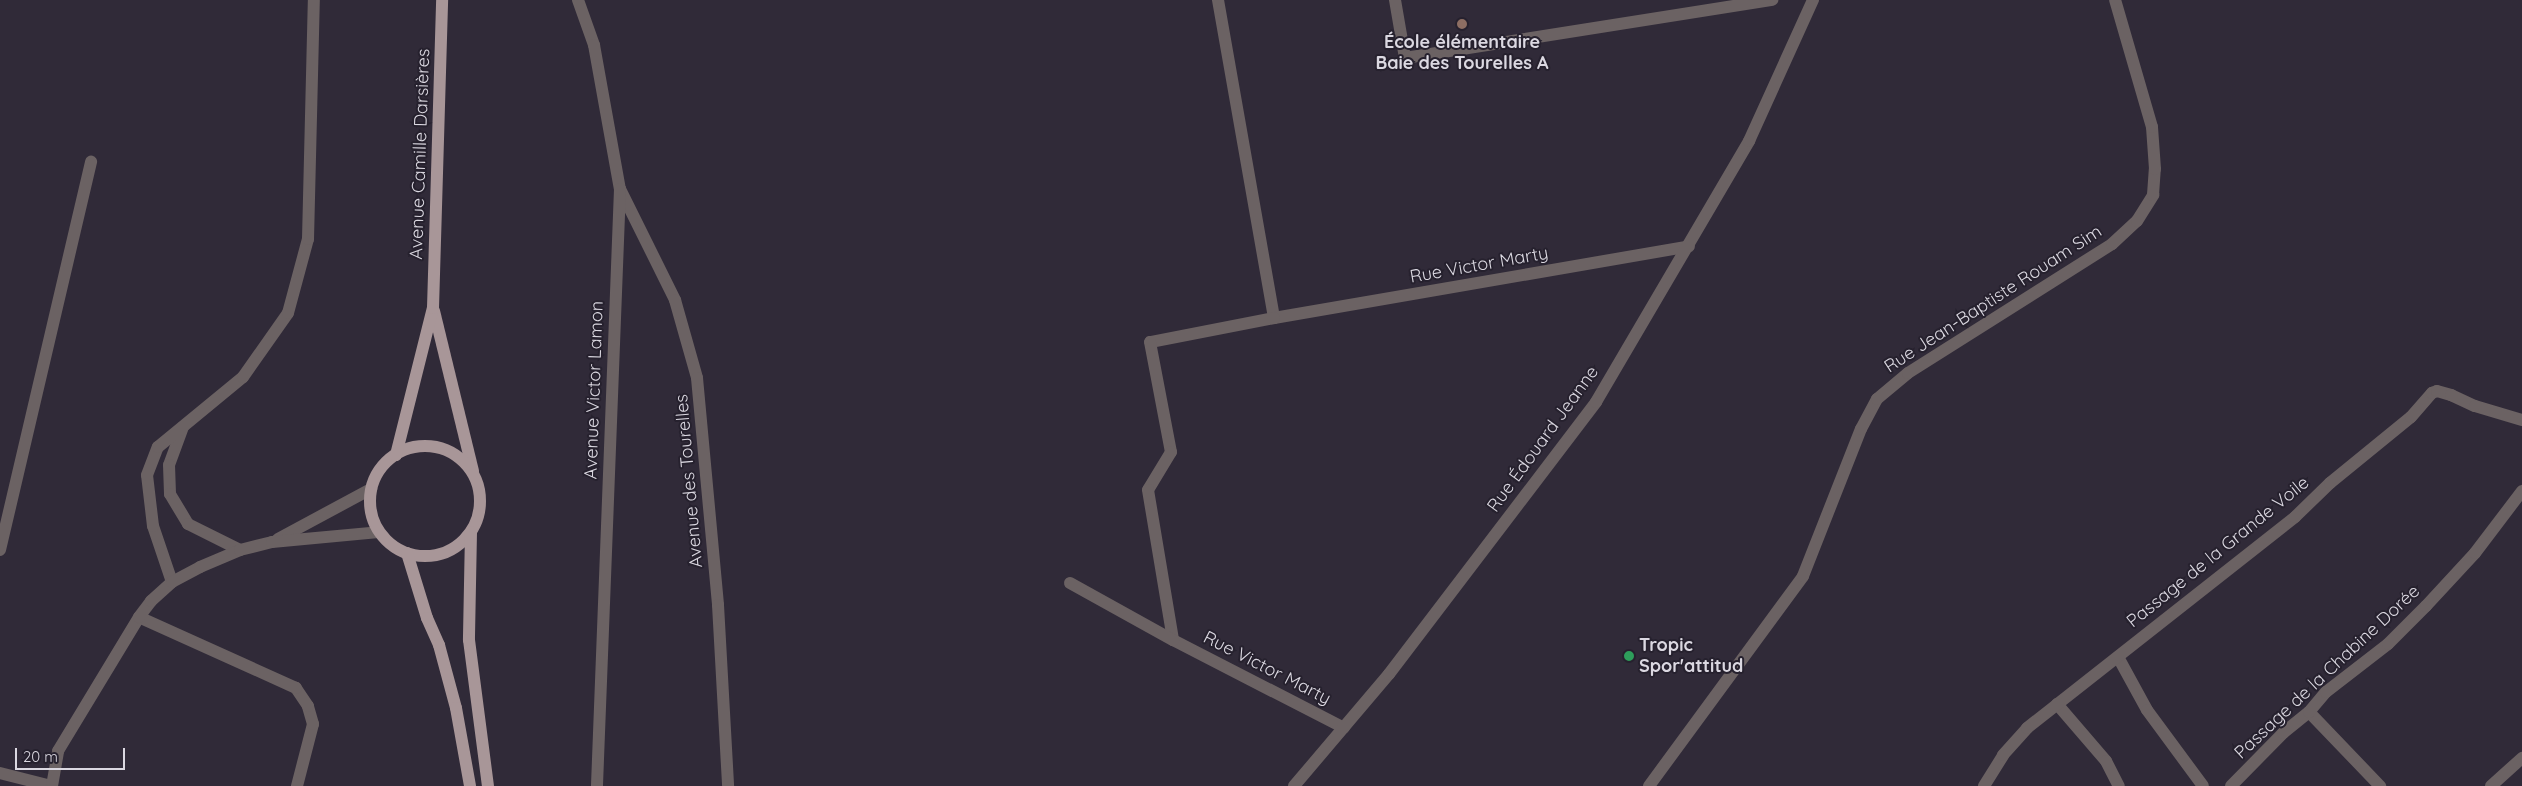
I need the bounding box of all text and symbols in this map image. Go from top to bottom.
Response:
marker: École élémentaire Baie des Tourelles A [1456,18,1468,30]
place label: École élémentaire Baie des Tourelles A [1376,32,1548,74]
street label: Avenue Camille Darsières [406,48,434,260]
street label: Rue Jean-Baptiste Rouam Sim [1880,221,2106,377]
street label: Rue Victor Marty [1408,242,1550,288]
street label: Avenue Victor Lamon [580,300,608,480]
street label: Rue Édouard Jeanne [1483,362,1603,516]
street label: Avenue des Tourelles [671,393,707,569]
street label: Passage de la Grande Voile [2122,472,2314,632]
street label: Passage de la Chabine Dorée [2230,580,2424,764]
street label: Rue Victor Marty [1200,627,1334,709]
place label: Tropic Spor'attitud [1639,635,1743,678]
marker: Tropic Spor'attitud [1623,650,1635,662]
scale bar [18,738,128,770]
text: 20 m [23,747,58,766]

